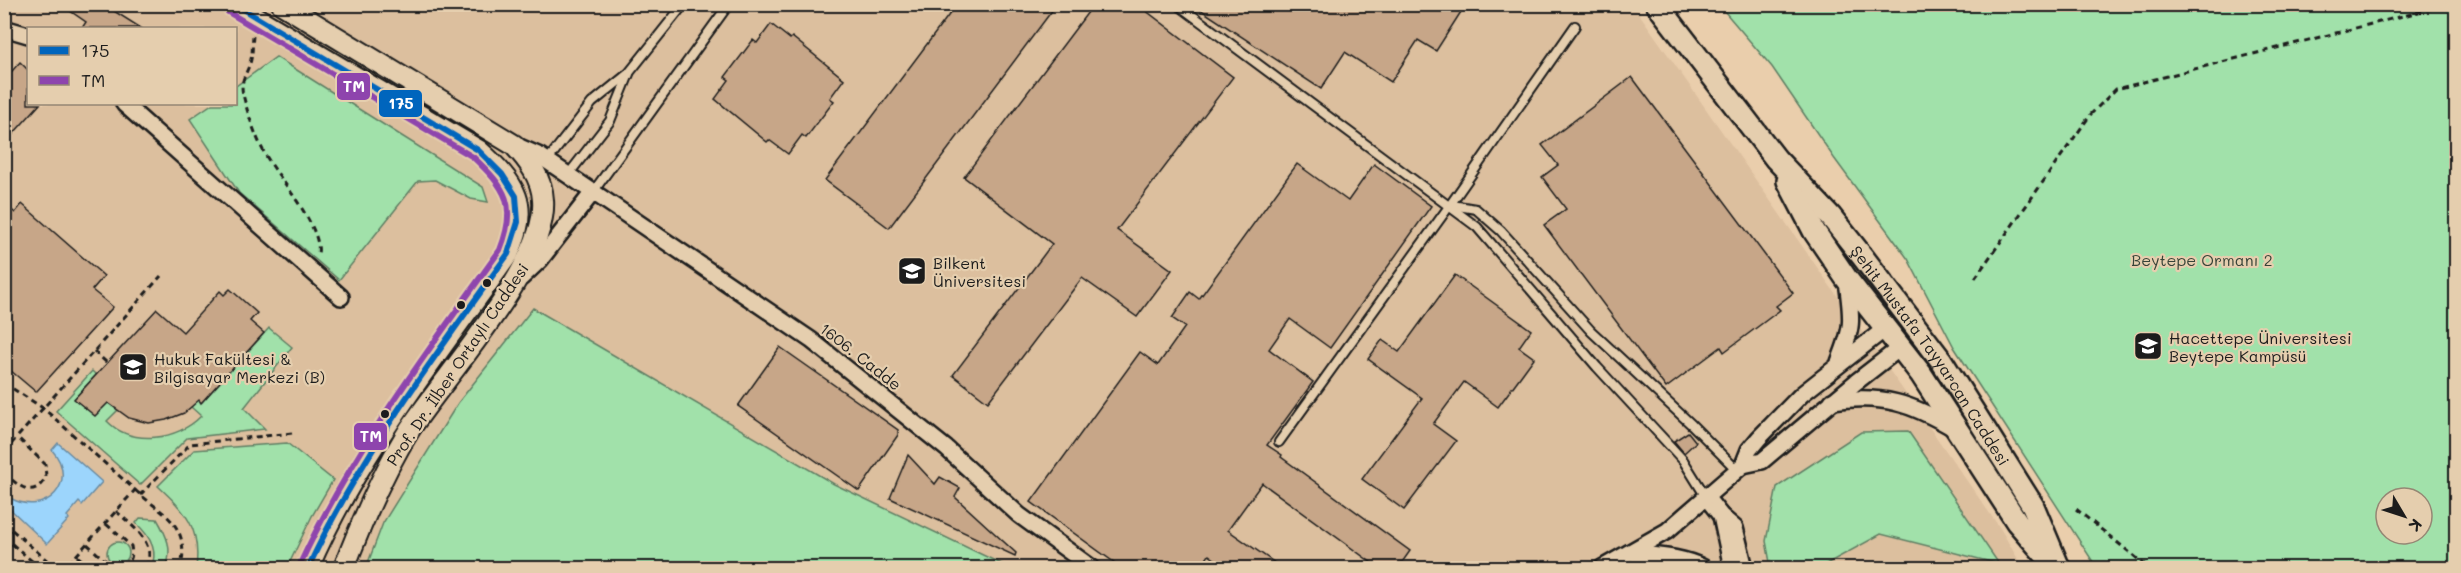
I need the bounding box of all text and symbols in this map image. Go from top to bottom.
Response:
legend [27,27,237,105]
text: 175 [81,38,110,62]
text: TM [81,68,105,92]
line badge: TM [336,72,371,101]
text: TM [343,75,365,96]
line badge: 175 [378,89,423,118]
text: 175 [388,92,414,113]
street label: Şehit Mustafa Tayyarcan Caddesi [1847,241,2015,469]
park label: Beytepe Ormanı 2 [2131,249,2273,270]
place label: Bilkent Üniversitesi [933,252,1026,291]
school or university icon: Bilkent Üniversitesi [896,255,928,287]
street label: Prof. Dr. İlber Ortaylı Caddesi [381,259,533,469]
unlabelled marker [481,277,493,289]
unlabelled marker [455,299,467,311]
street label: 1606. Cadde [816,318,906,394]
place label: Hacettepe Üniversitesi Beytepe Kampüsü [2169,327,2352,366]
school or university icon: Hacettepe Üniversitesi Beytepe Kampüsü [2132,330,2164,362]
place label: Hukuk Fakültesi & Bilgisayar Merkezi (B) [154,348,325,387]
school or university icon: Hukuk Fakültesi & Bilgisayar Merkezi (B) [117,351,149,383]
unlabelled marker [379,408,391,420]
line badge: TM [353,422,388,451]
text: TM [360,425,382,446]
north arrow [2374,486,2434,546]
text: K [2405,515,2428,536]

